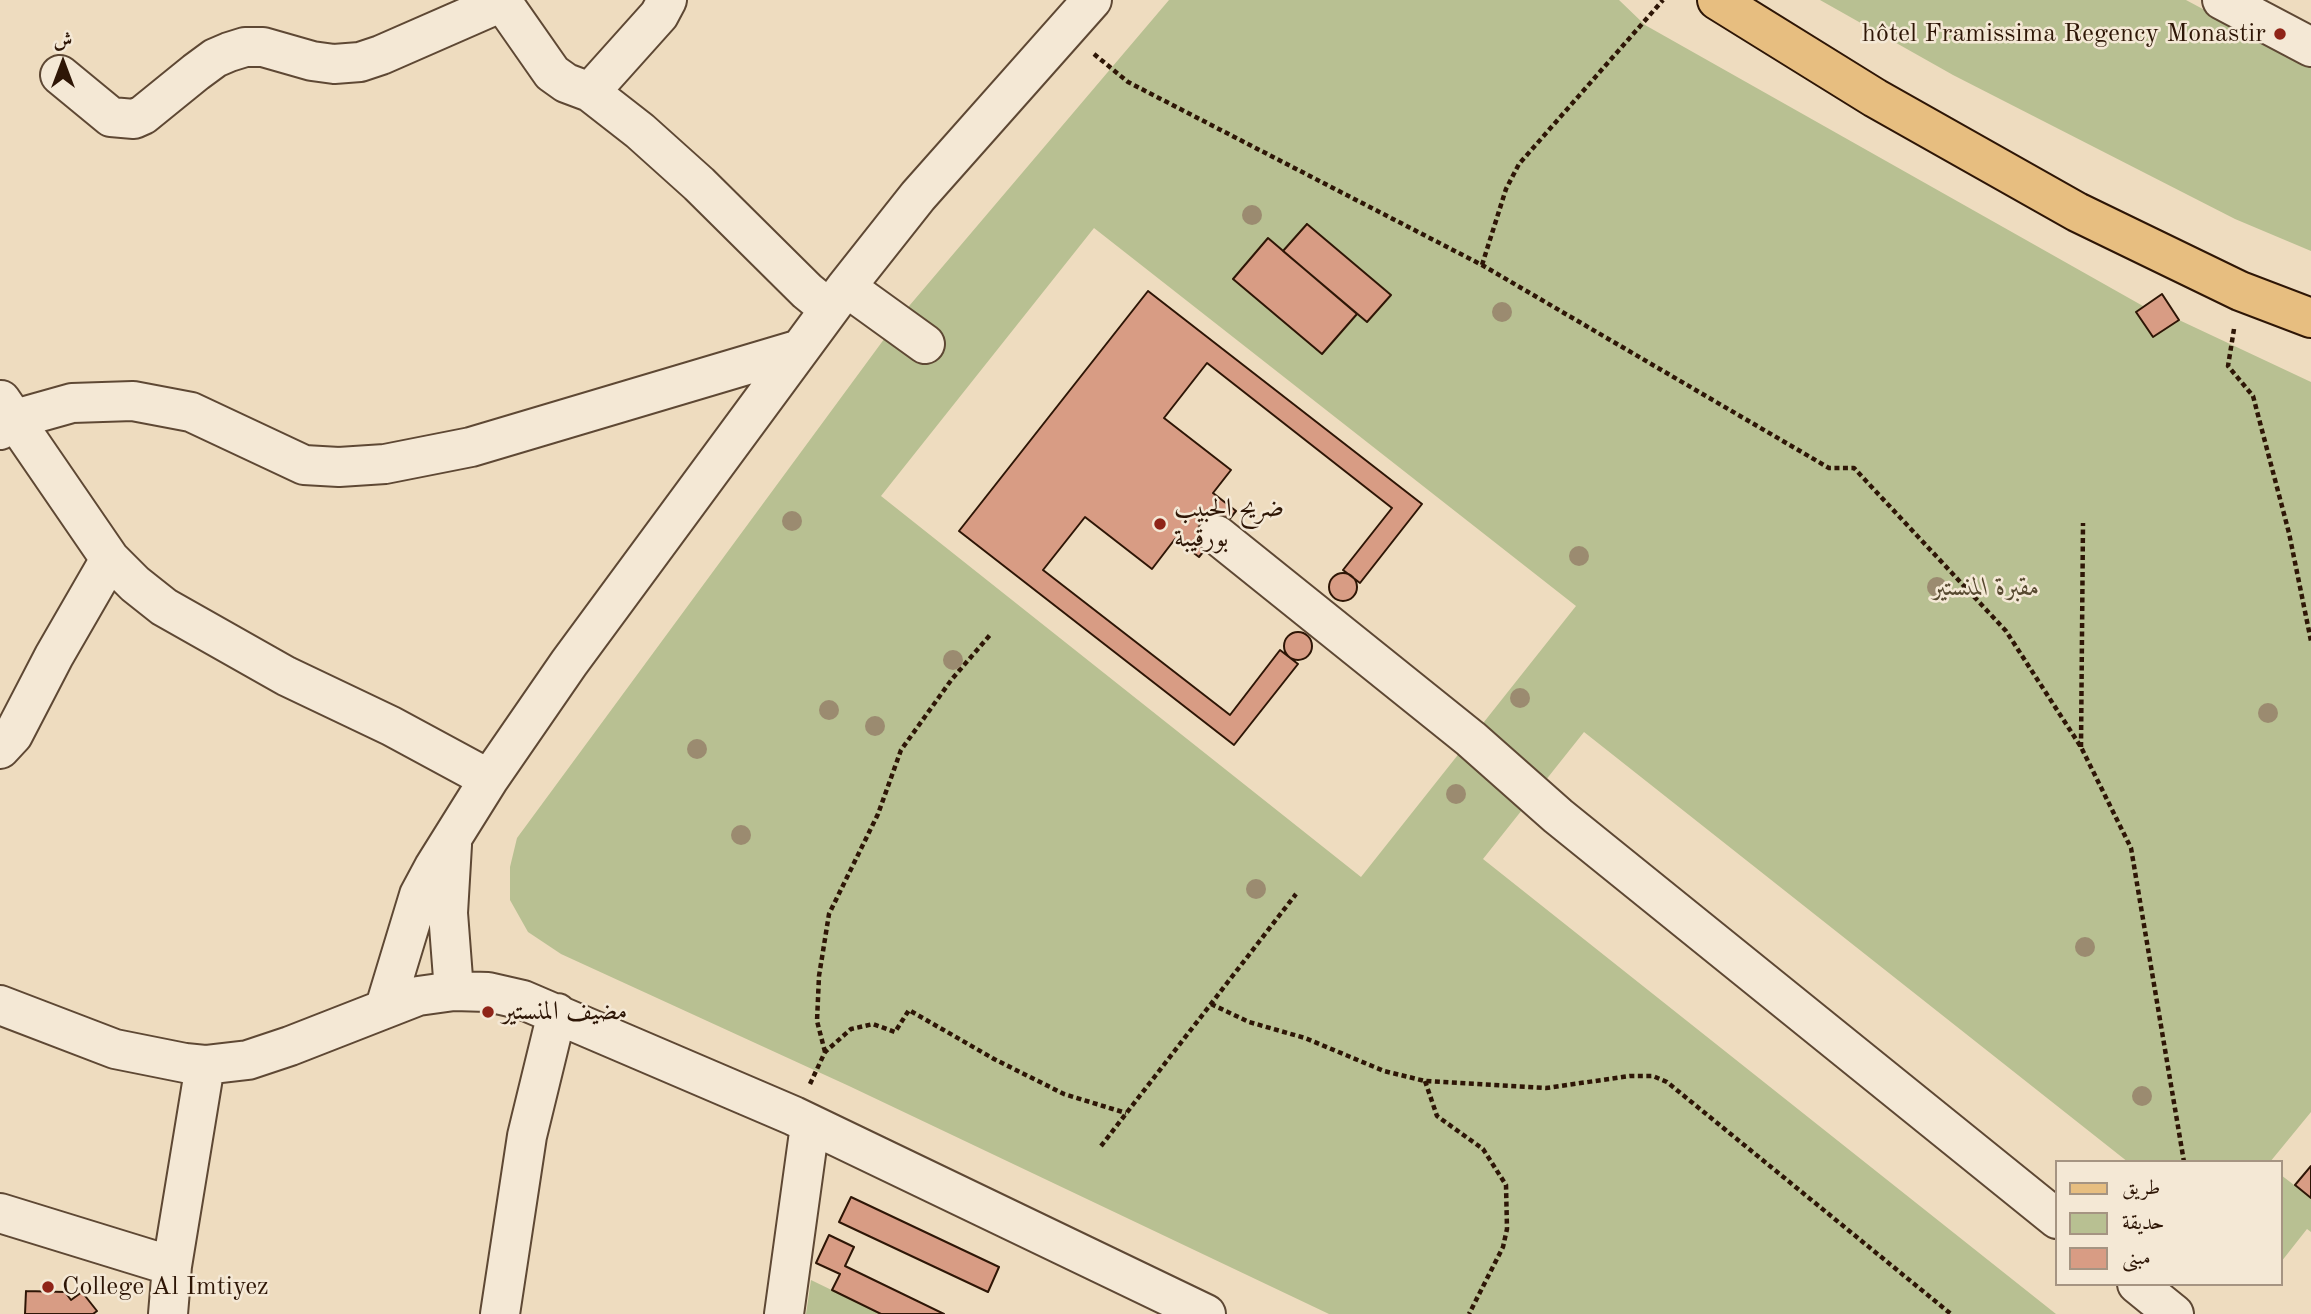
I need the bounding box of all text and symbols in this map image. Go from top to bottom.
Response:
place label: hôtel Framissima Regency Monastir [1862,18,2266,50]
marker: hôtel Framissima Regency Monastir [2272,26,2288,42]
north arrow [28,28,98,98]
text: ش [54,32,72,51]
place label: ضريح الحبيب بورقيبة [1174,493,1284,554]
marker: ضريح الحبيب بورقيبة [1152,516,1168,532]
park label: مقبرة المنستير [1932,572,2040,604]
place label: مضيف المنستير [502,996,627,1028]
marker: مضيف المنستير [480,1004,496,1020]
legend [2056,1160,2283,1286]
text: طريق [2122,1178,2160,1199]
text: حديقة [2122,1213,2165,1234]
text: مبنى [2122,1248,2151,1269]
place label: College Al Imtiyez [62,1271,269,1303]
marker: College Al Imtiyez [40,1279,56,1295]

